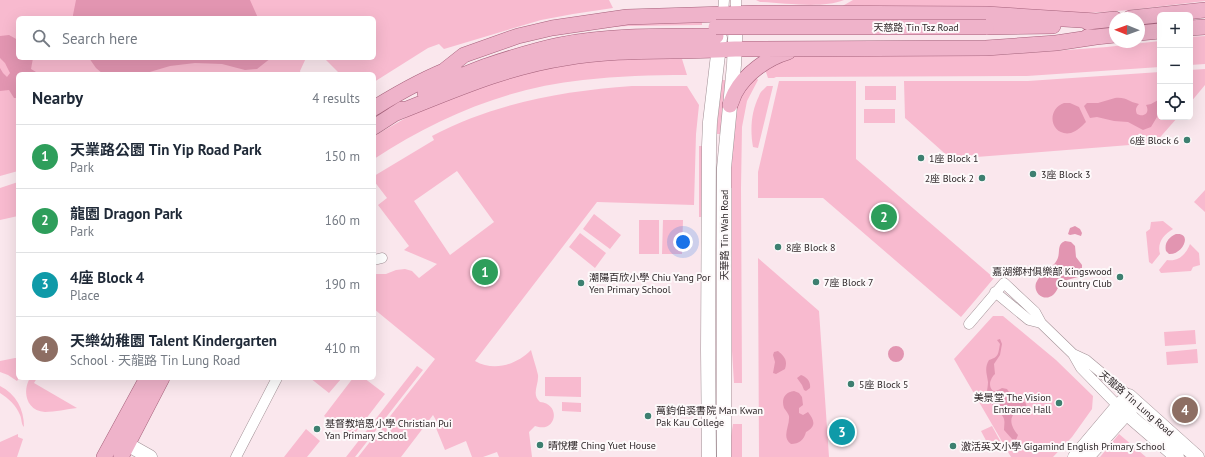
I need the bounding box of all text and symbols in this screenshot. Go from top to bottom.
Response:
north arrow [1109,12,1145,48]
map controls [1157,12,1193,120]
button: + [1157,12,1193,48]
search box [16,16,376,60]
street label: 天慈路 Tin Tsz Road [873,21,959,34]
icon: search [30,27,52,49]
text: Search here [62,29,138,48]
button: − [1157,48,1193,84]
button: locate [1157,84,1193,120]
text: Nearby [32,87,83,109]
text: 4 results [312,90,360,107]
place label: 6座 Block 6 [1130,134,1179,147]
marker: 6座 Block 6 [1182,135,1192,145]
text: 天業路公園 Tin Yip Road Park [70,140,262,159]
text: 1 [41,148,49,165]
text: 150 m [325,148,360,165]
place label: 1座 Block 1 [929,152,978,165]
marker: 1座 Block 1 [916,153,926,163]
text: Park [70,159,94,176]
place label: 3座 Block 3 [1041,168,1090,181]
marker: 3座 Block 3 [1028,169,1038,179]
place label: 2座 Block 2 [925,172,974,185]
marker: 2座 Block 2 [977,173,987,183]
street label: 天華路 Tin Wah Road [718,190,731,281]
pin: 2 [871,202,897,232]
text: 龍園 Dragon Park [70,204,183,223]
text: 2 [41,212,49,229]
text: 160 m [325,212,360,229]
text: Park [70,223,94,240]
your location [673,232,693,252]
place label: 8座 Block 8 [786,241,835,254]
marker: 8座 Block 8 [773,242,783,252]
pin: 1 [472,257,498,287]
place label: 嘉湖鄉村俱樂部 Kingswood Country Club [992,265,1112,290]
text: 4座 Block 4 [70,268,144,287]
place label: 潮陽百欣小學 Chiu Yang Por Yen Primary School [589,271,711,296]
marker: 嘉湖鄉村俱樂部 Kingswood Country Club [1115,272,1125,282]
text: 3 [41,276,49,293]
text: 190 m [325,276,360,293]
place label: 7座 Block 7 [824,276,873,289]
marker: 7座 Block 7 [811,277,821,287]
marker: 潮陽百欣小學 Chiu Yang Por Yen Primary School [576,278,586,288]
text: Place [70,287,100,304]
text: 天樂幼稚園 Talent Kindergarten [70,331,277,350]
text: 4 [41,340,49,357]
text: 410 m [325,340,360,357]
text: School · 天龍路 Tin Lung Road [70,352,240,369]
street label: 天龍路 Tin Lung Road [1097,368,1176,439]
place label: 5座 Block 5 [859,378,908,391]
marker: 5座 Block 5 [846,379,856,389]
place label: 美景堂 The Vision Entrance Hall [974,391,1051,416]
pin: 4 [1172,395,1198,425]
marker: 美景堂 The Vision Entrance Hall [1054,398,1064,408]
place label: 萬鈞伯裘書院 Man Kwan Pak Kau College [656,404,763,429]
marker: 萬鈞伯裘書院 Man Kwan Pak Kau College [643,411,653,421]
place label: 基督教培恩小學 Christian Pui Yan Primary School [325,417,452,442]
pin: 3 [829,417,855,447]
marker: 基督教培恩小學 Christian Pui Yan Primary School [312,424,322,434]
place label: 晴悅樓 Ching Yuet House [548,439,656,452]
marker: 晴悅樓 Ching Yuet House [535,440,545,450]
place label: 激活英文小學 Gigamind English Primary School [961,440,1165,453]
marker: 激活英文小學 Gigamind English Primary School [948,441,958,451]

